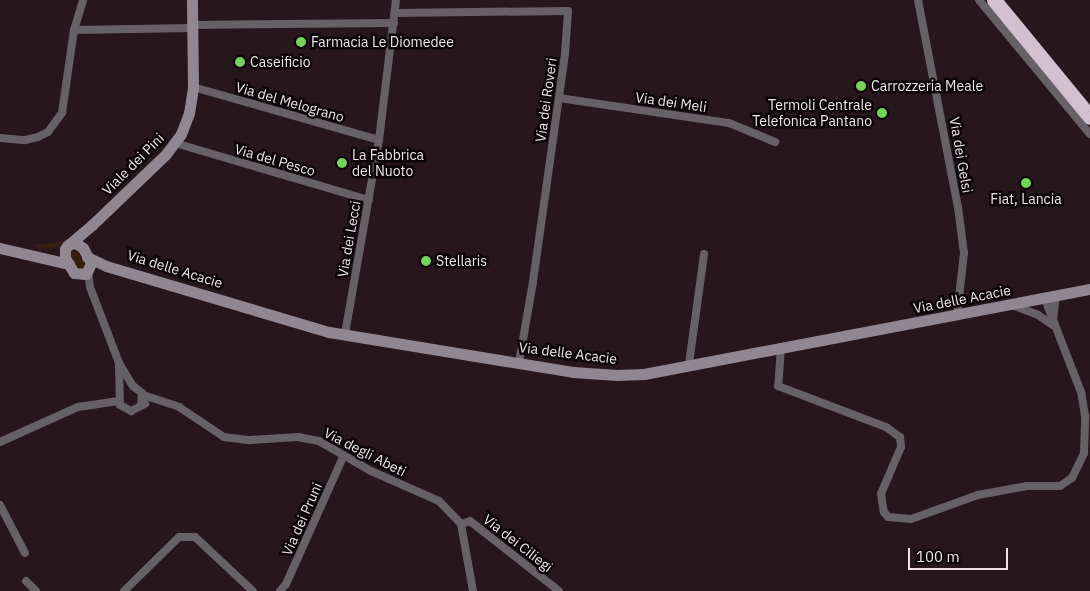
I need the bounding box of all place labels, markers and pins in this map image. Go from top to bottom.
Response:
place label: Farmacia Le Diomedee [311,34,454,50]
marker: Farmacia Le Diomedee [295,36,307,48]
place label: Caseificio [250,54,310,70]
marker: Caseificio [234,56,246,68]
place label: Carrozzeria Meale [871,78,983,94]
marker: Carrozzeria Meale [855,80,867,92]
place label: Termoli Centrale Telefonica Pantano [752,97,872,130]
marker: Termoli Centrale Telefonica Pantano [876,107,888,119]
place label: La Fabbrica del Nuoto [352,147,424,180]
marker: La Fabbrica del Nuoto [336,157,348,169]
marker: Fiat, Lancia [1020,177,1032,189]
place label: Fiat, Lancia [990,191,1062,207]
place label: Stellaris [436,253,487,269]
marker: Stellaris [420,255,432,267]

